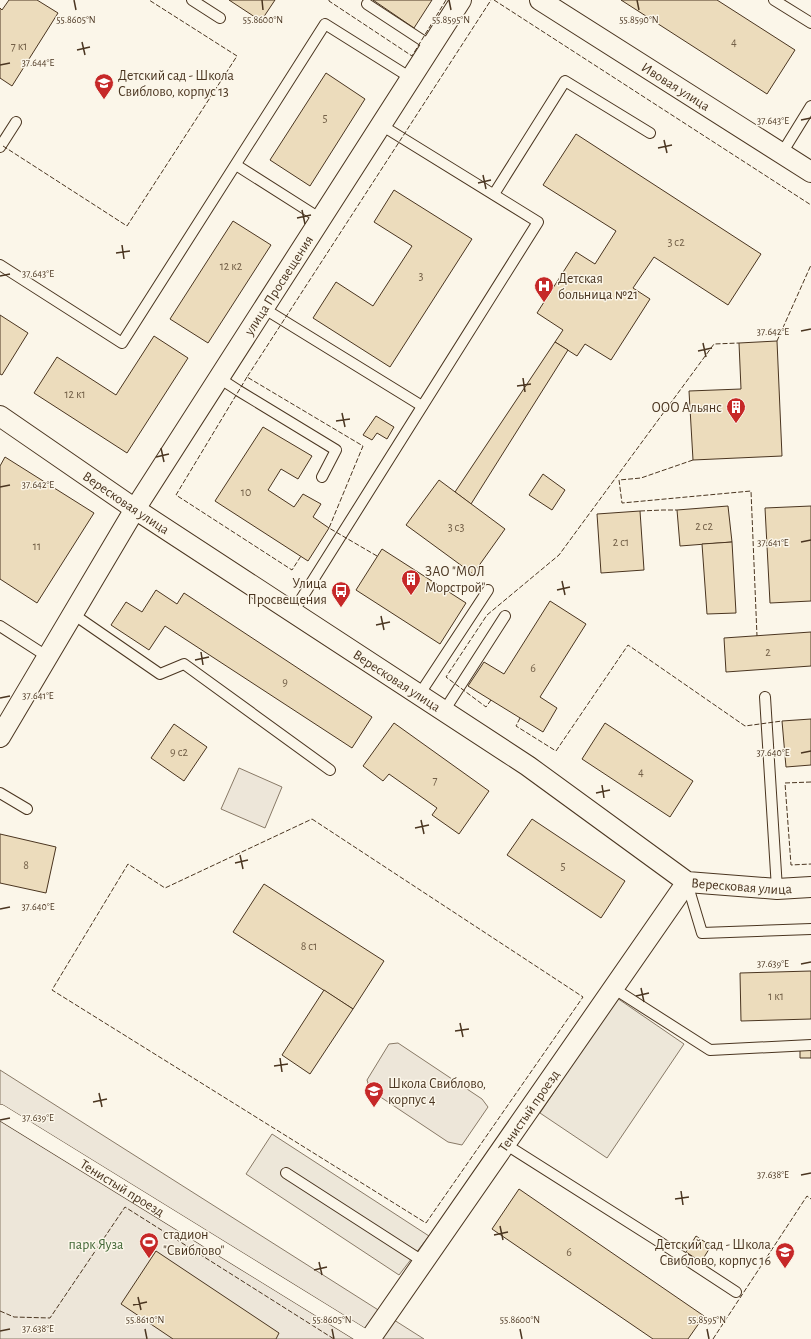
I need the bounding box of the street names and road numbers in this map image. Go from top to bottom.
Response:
street label: Ивовая улица [639,60,713,114]
street label: улица Просвещения [242,233,316,339]
street label: Вересковая улица [80,469,172,538]
street label: Вересковая улица [350,648,443,715]
street label: Вересковая улица [690,876,793,897]
street label: Тенистый проезд [496,1068,562,1155]
street label: Тенистый проезд [77,1157,167,1220]

